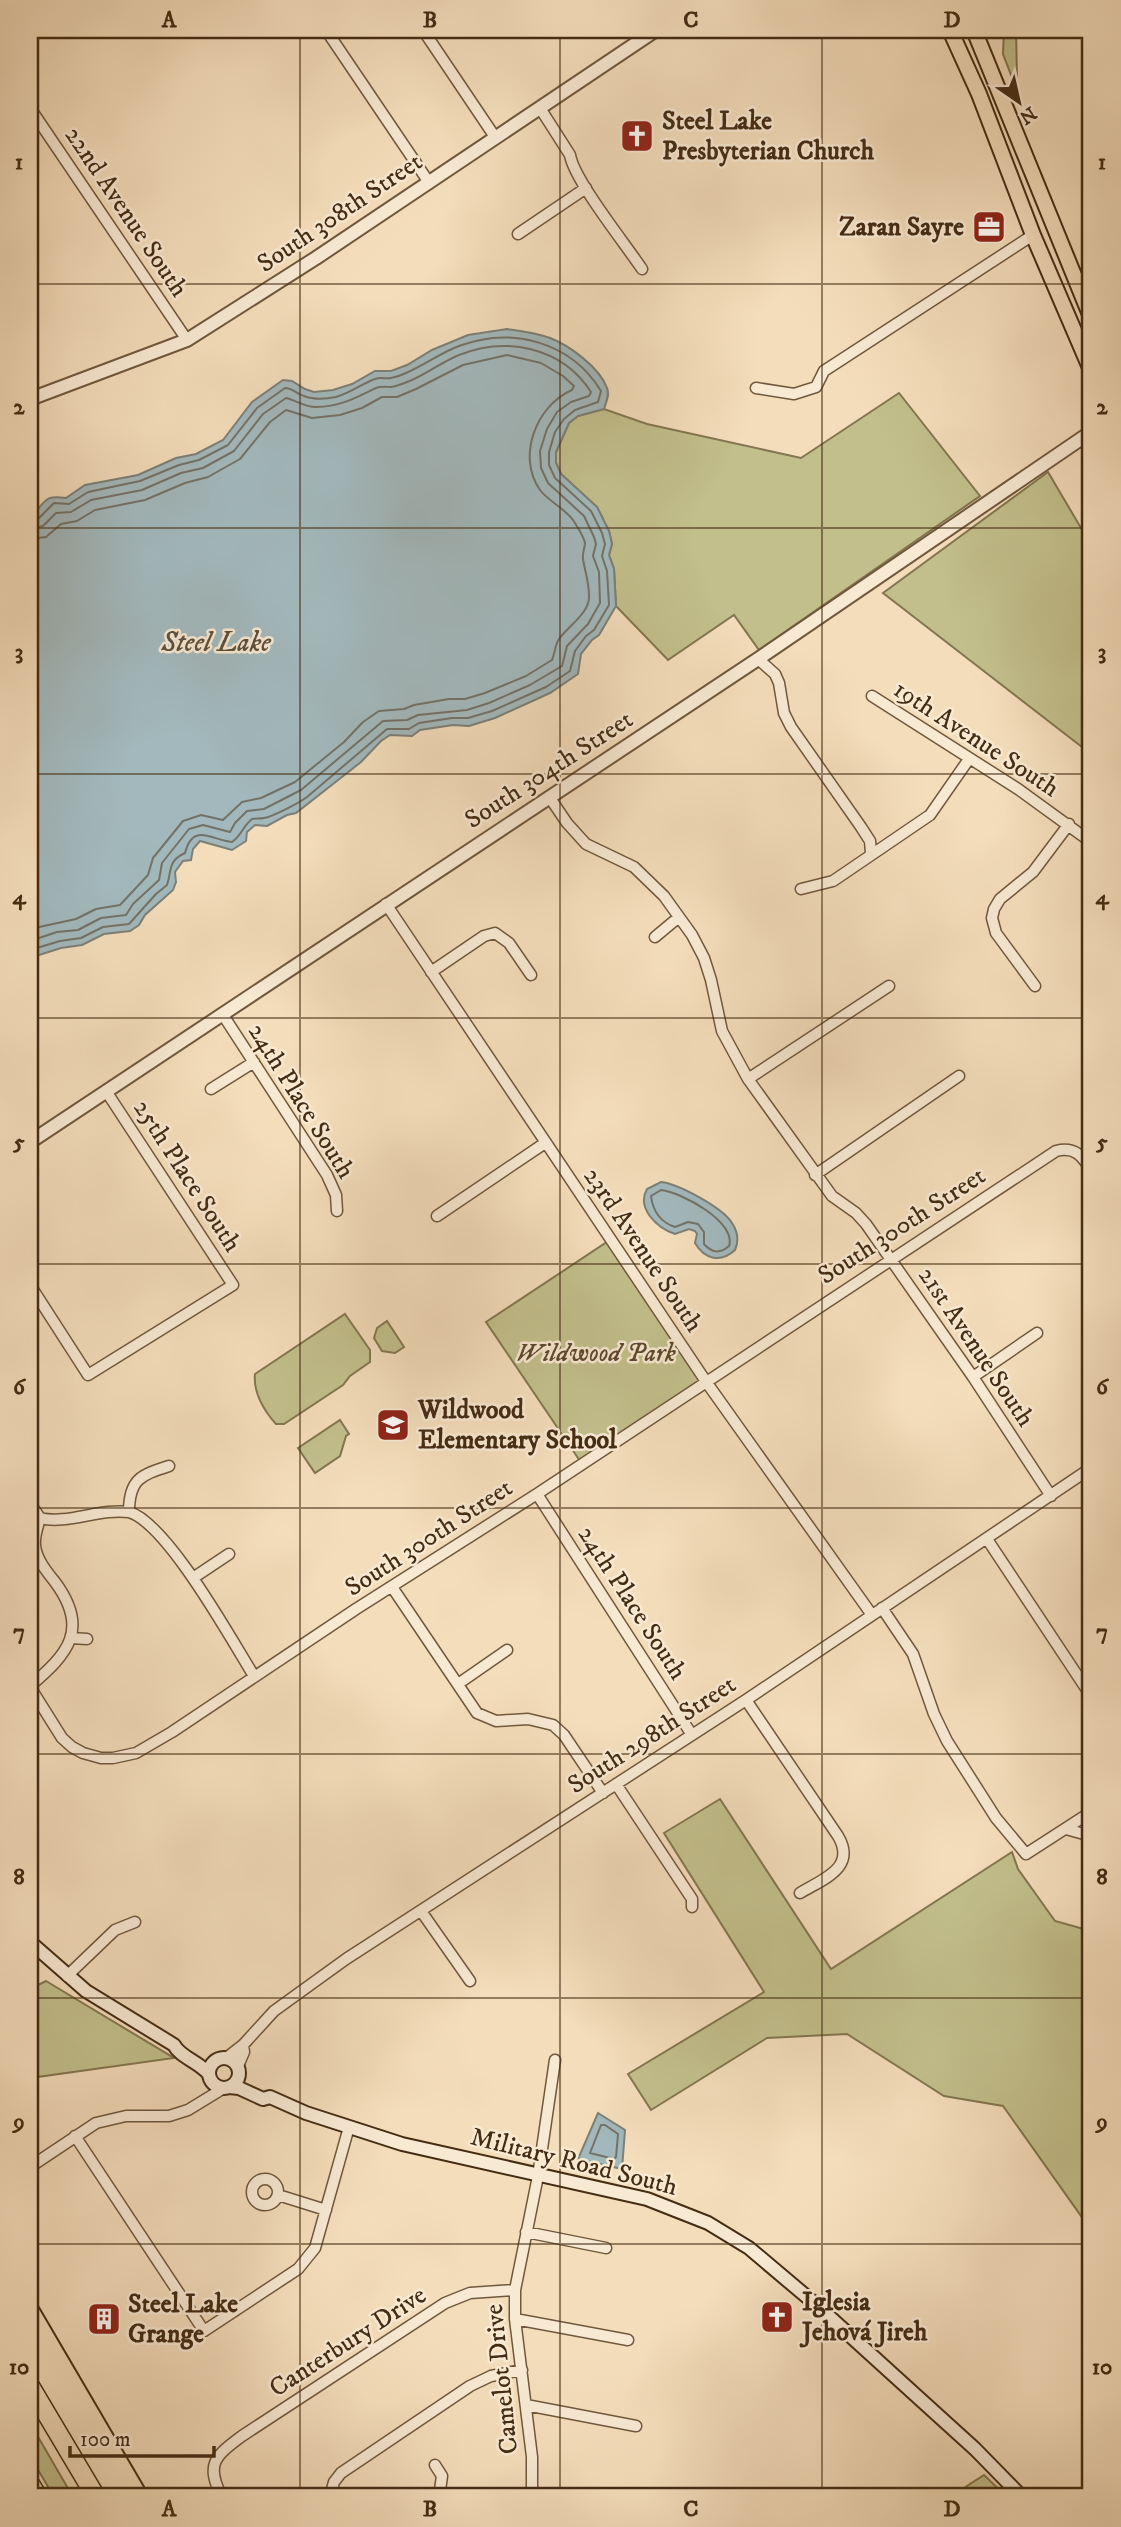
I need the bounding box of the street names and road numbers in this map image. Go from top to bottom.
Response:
street label: 22nd Avenue South [57,120,196,304]
street label: South 308th Street [251,146,429,280]
street label: 19th Avenue South [887,673,1066,805]
street label: South 304th Street [459,703,639,837]
street label: 24th Place South [240,1017,362,1185]
street label: 25th Place South [125,1094,249,1259]
street label: South 300th Street [812,1160,992,1292]
street label: 23rd Avenue South [576,1161,711,1339]
street label: 21st Avenue South [910,1261,1042,1434]
street label: South 300th Street [339,1472,519,1604]
street label: 24th Place South [570,1520,694,1687]
street label: South 298th Street [562,1668,742,1802]
street label: Military Road South [467,2120,681,2204]
street label: Canterbury Drive [263,2279,433,2405]
street label: Camelot Drive [478,2302,526,2456]

